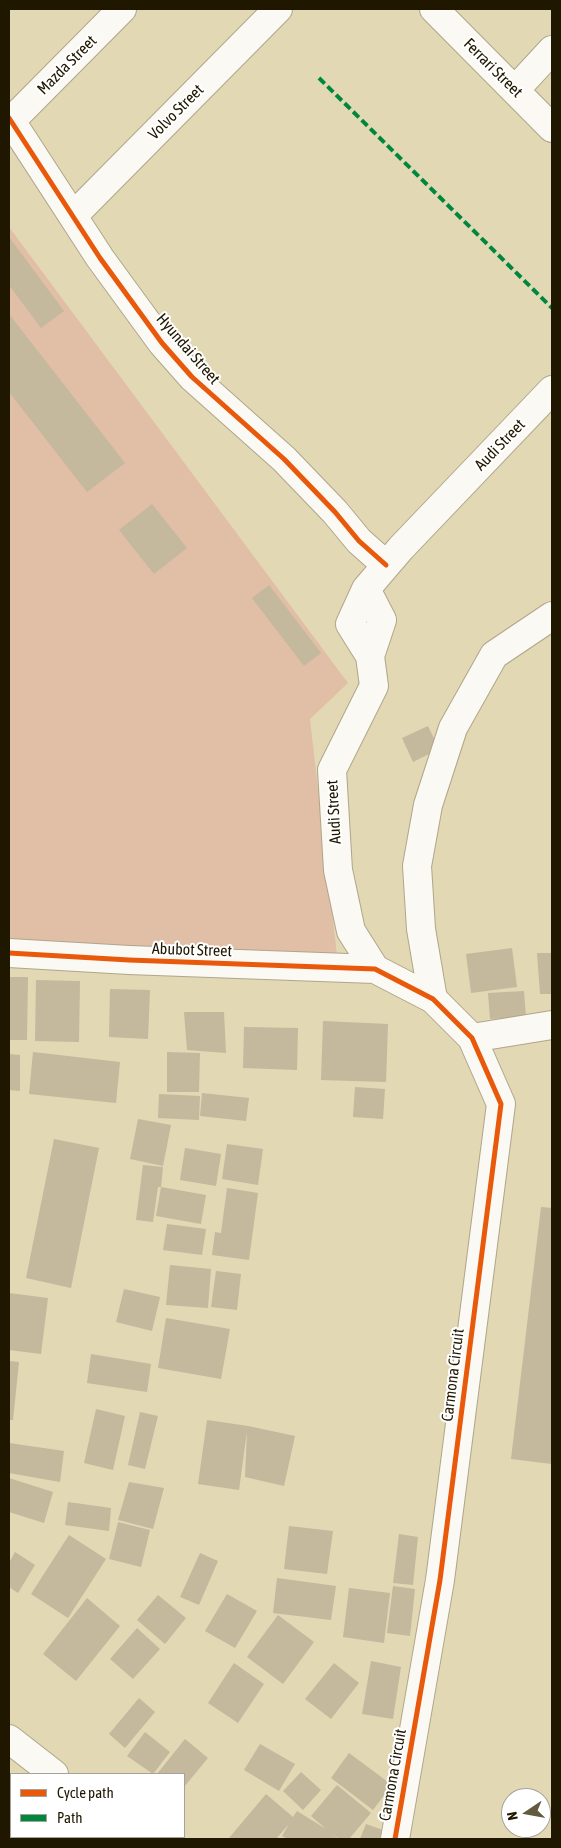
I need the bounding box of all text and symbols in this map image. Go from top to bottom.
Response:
street label: Mazda Street [33,31,101,99]
street label: Ferrari Street [459,34,527,102]
street label: Volvo Street [144,80,208,144]
street label: Hyundai Street [152,310,224,388]
street label: Audi Street [471,415,529,475]
street label: Audi Street [323,779,345,845]
street label: Abubot Street [152,939,232,961]
street label: Carmona Circuit [438,1328,468,1422]
street label: Carmona Circuit [375,1727,411,1823]
legend [10,1773,185,1838]
text: Cycle path [57,1784,114,1801]
north arrow [501,1788,551,1838]
text: Path [57,1809,83,1826]
text: N [504,1810,521,1822]

